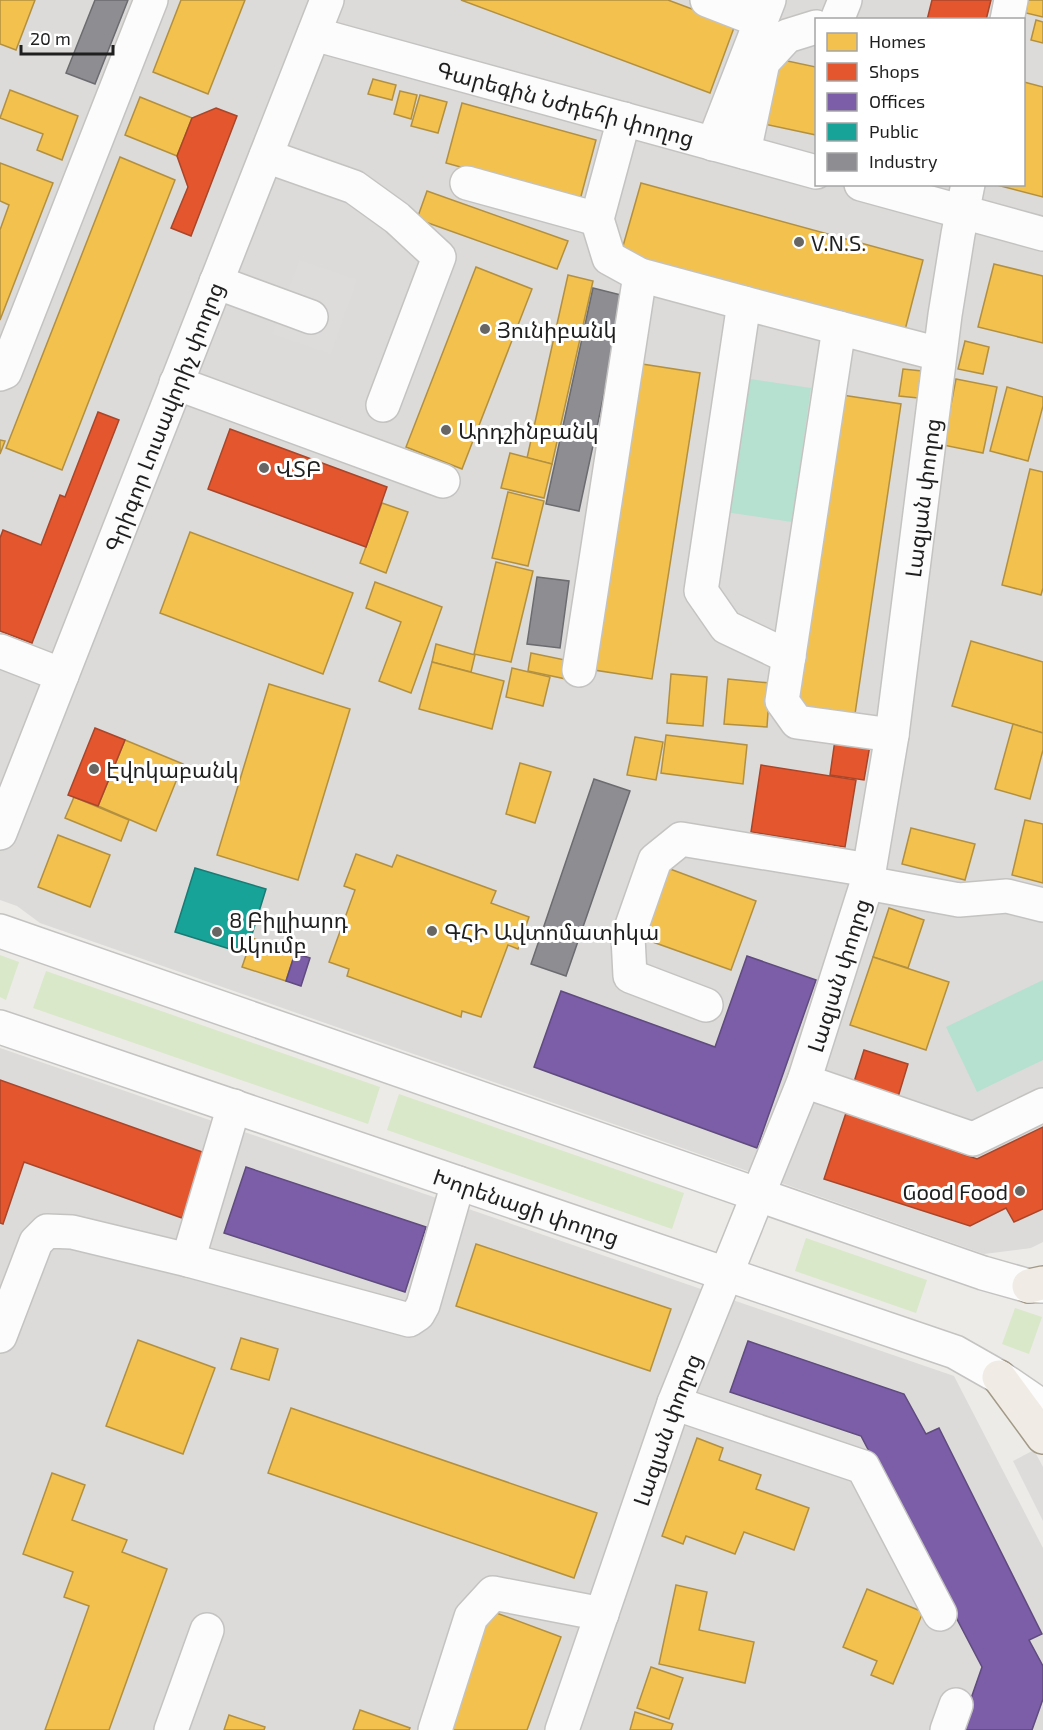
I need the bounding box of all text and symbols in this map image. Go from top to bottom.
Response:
scale bar [21,18,112,56]
legend [815,18,1025,186]
text: 20 m [30,27,71,49]
text: Homes [869,30,926,52]
street label: Գարեգին Նժդեհի փողոց [434,55,697,152]
text: Shops [869,60,919,82]
text: Offices [869,90,925,112]
text: Public [869,120,919,142]
text: Industry [869,150,938,172]
place label: V.N.S. [811,229,866,255]
marker: V.N.S. [792,235,806,249]
street label: Գրիգոր Լուսավորիչ փողոց [99,278,229,556]
place label: Յունիբանկ [497,316,617,343]
marker: Յունիբանկ [478,322,492,336]
place label: Արդշինբանկ [458,417,599,444]
street label: Լազյան փողոց [899,417,946,579]
marker: Արդշինբանկ [439,423,453,437]
place label: ՎՏԲ [276,455,321,481]
marker: ՎՏԲ [257,461,271,475]
place label: Էվոկաբանկ [106,756,239,783]
marker: Էվոկաբանկ [87,762,101,776]
street label: Լազյան փողոց [801,895,875,1055]
place label: 8 Բիլլիարդ Ակումբ [229,906,348,958]
place label: ԳՀԻ Ավտոմատիկա [444,918,659,945]
marker: ԳՀԻ Ավտոմատիկա [425,924,439,938]
marker: 8 Բիլլիարդ Ակումբ [210,925,224,939]
street label: Խորենացի փողոց [430,1162,623,1251]
place label: Good Food [903,1178,1008,1204]
marker: Good Food [1013,1184,1027,1198]
street label: Լազյան փողոց [627,1350,707,1509]

